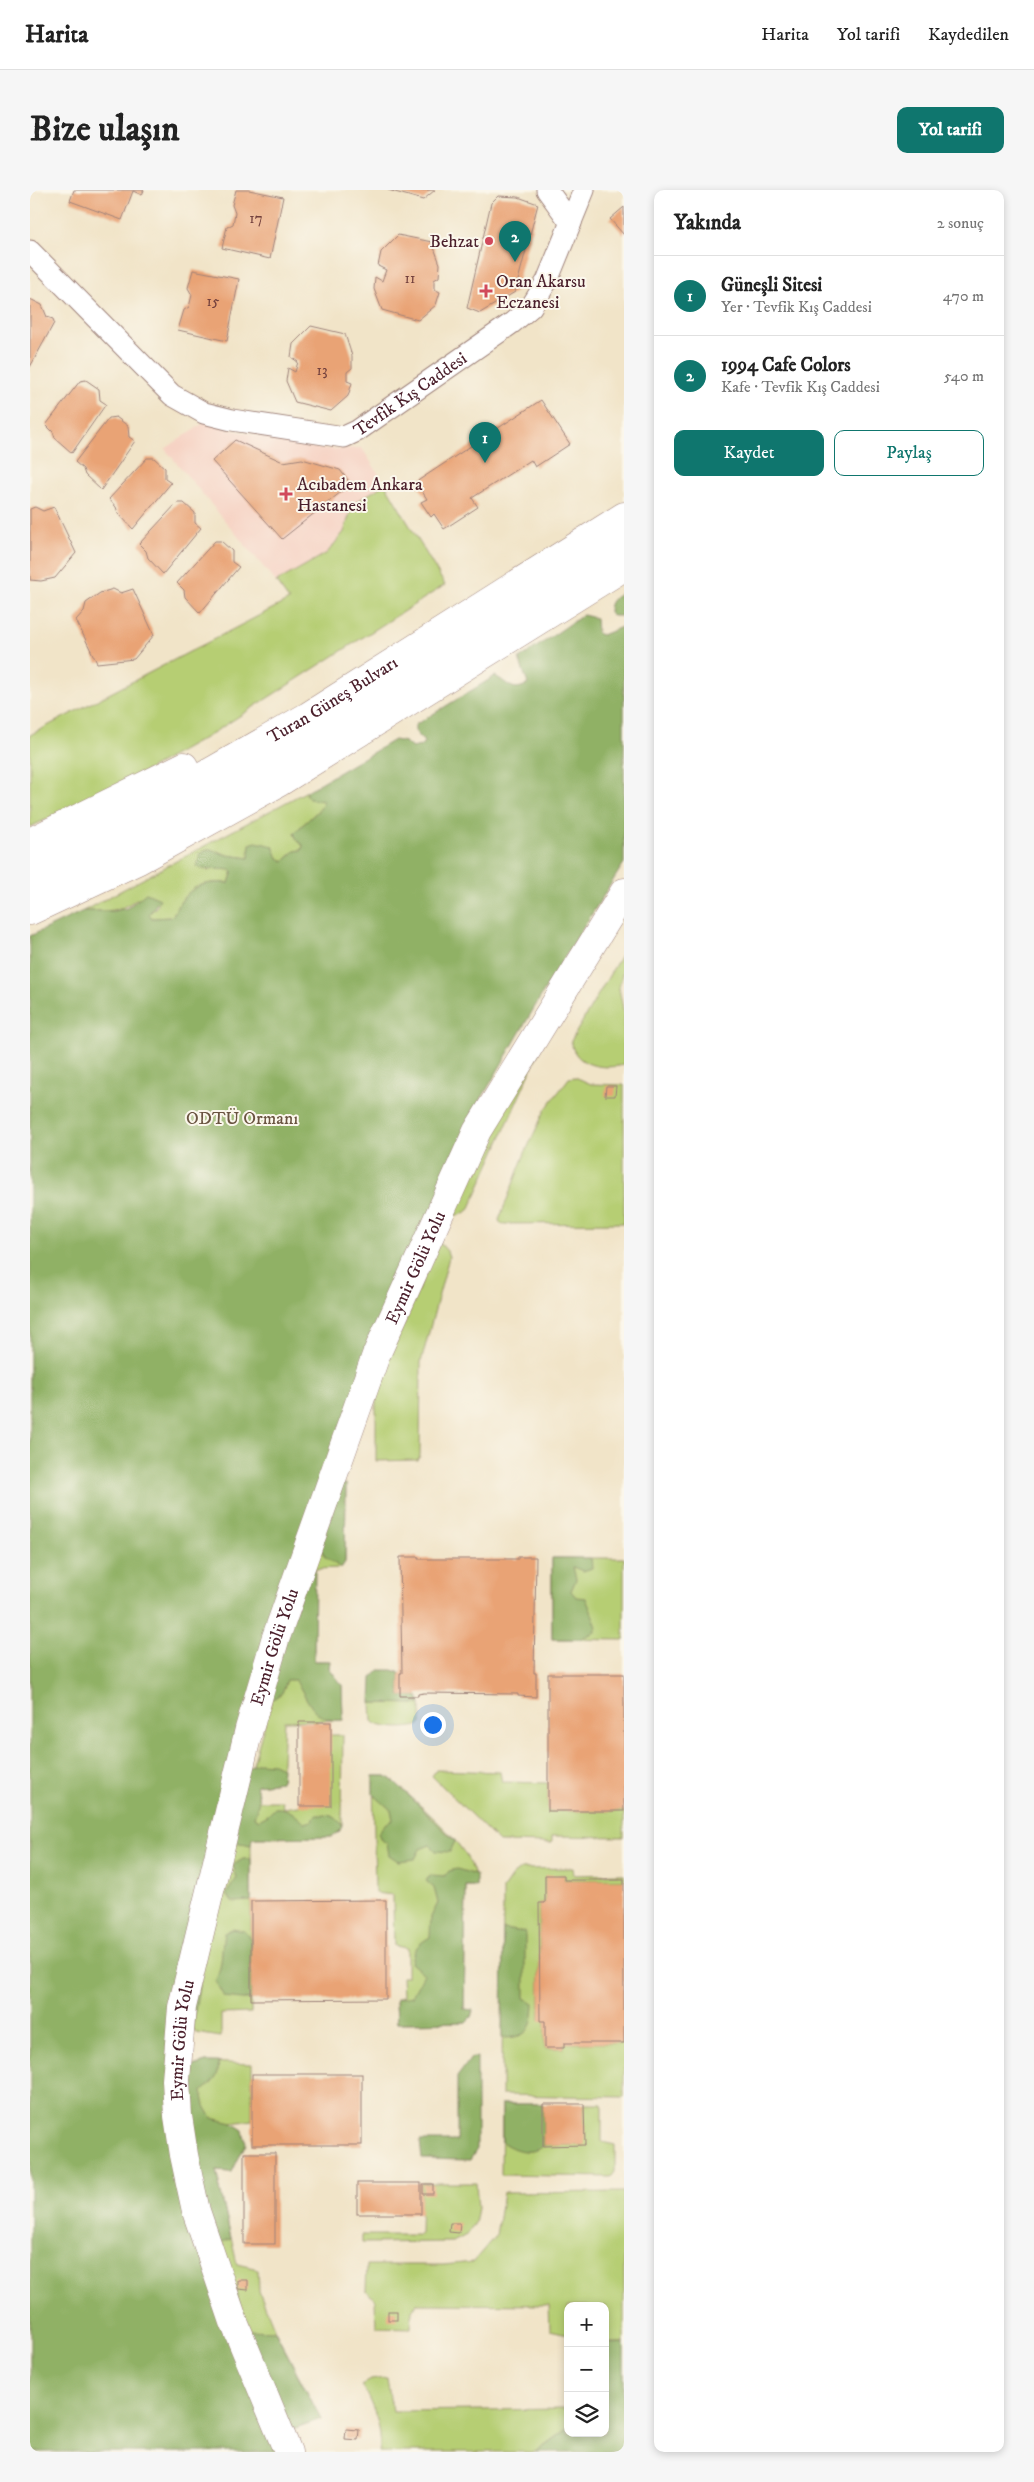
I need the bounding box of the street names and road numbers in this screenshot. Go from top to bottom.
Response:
street label: Tevfik Kış Caddesi [350,348,472,442]
street label: Turan Güneş Bulvarı [264,652,402,749]
street label: Eymir Gölü Yolu [381,1208,451,1328]
street label: Eymir Gölü Yolu [246,1585,304,1708]
street label: Eymir Gölü Yolu [166,1977,200,2101]

